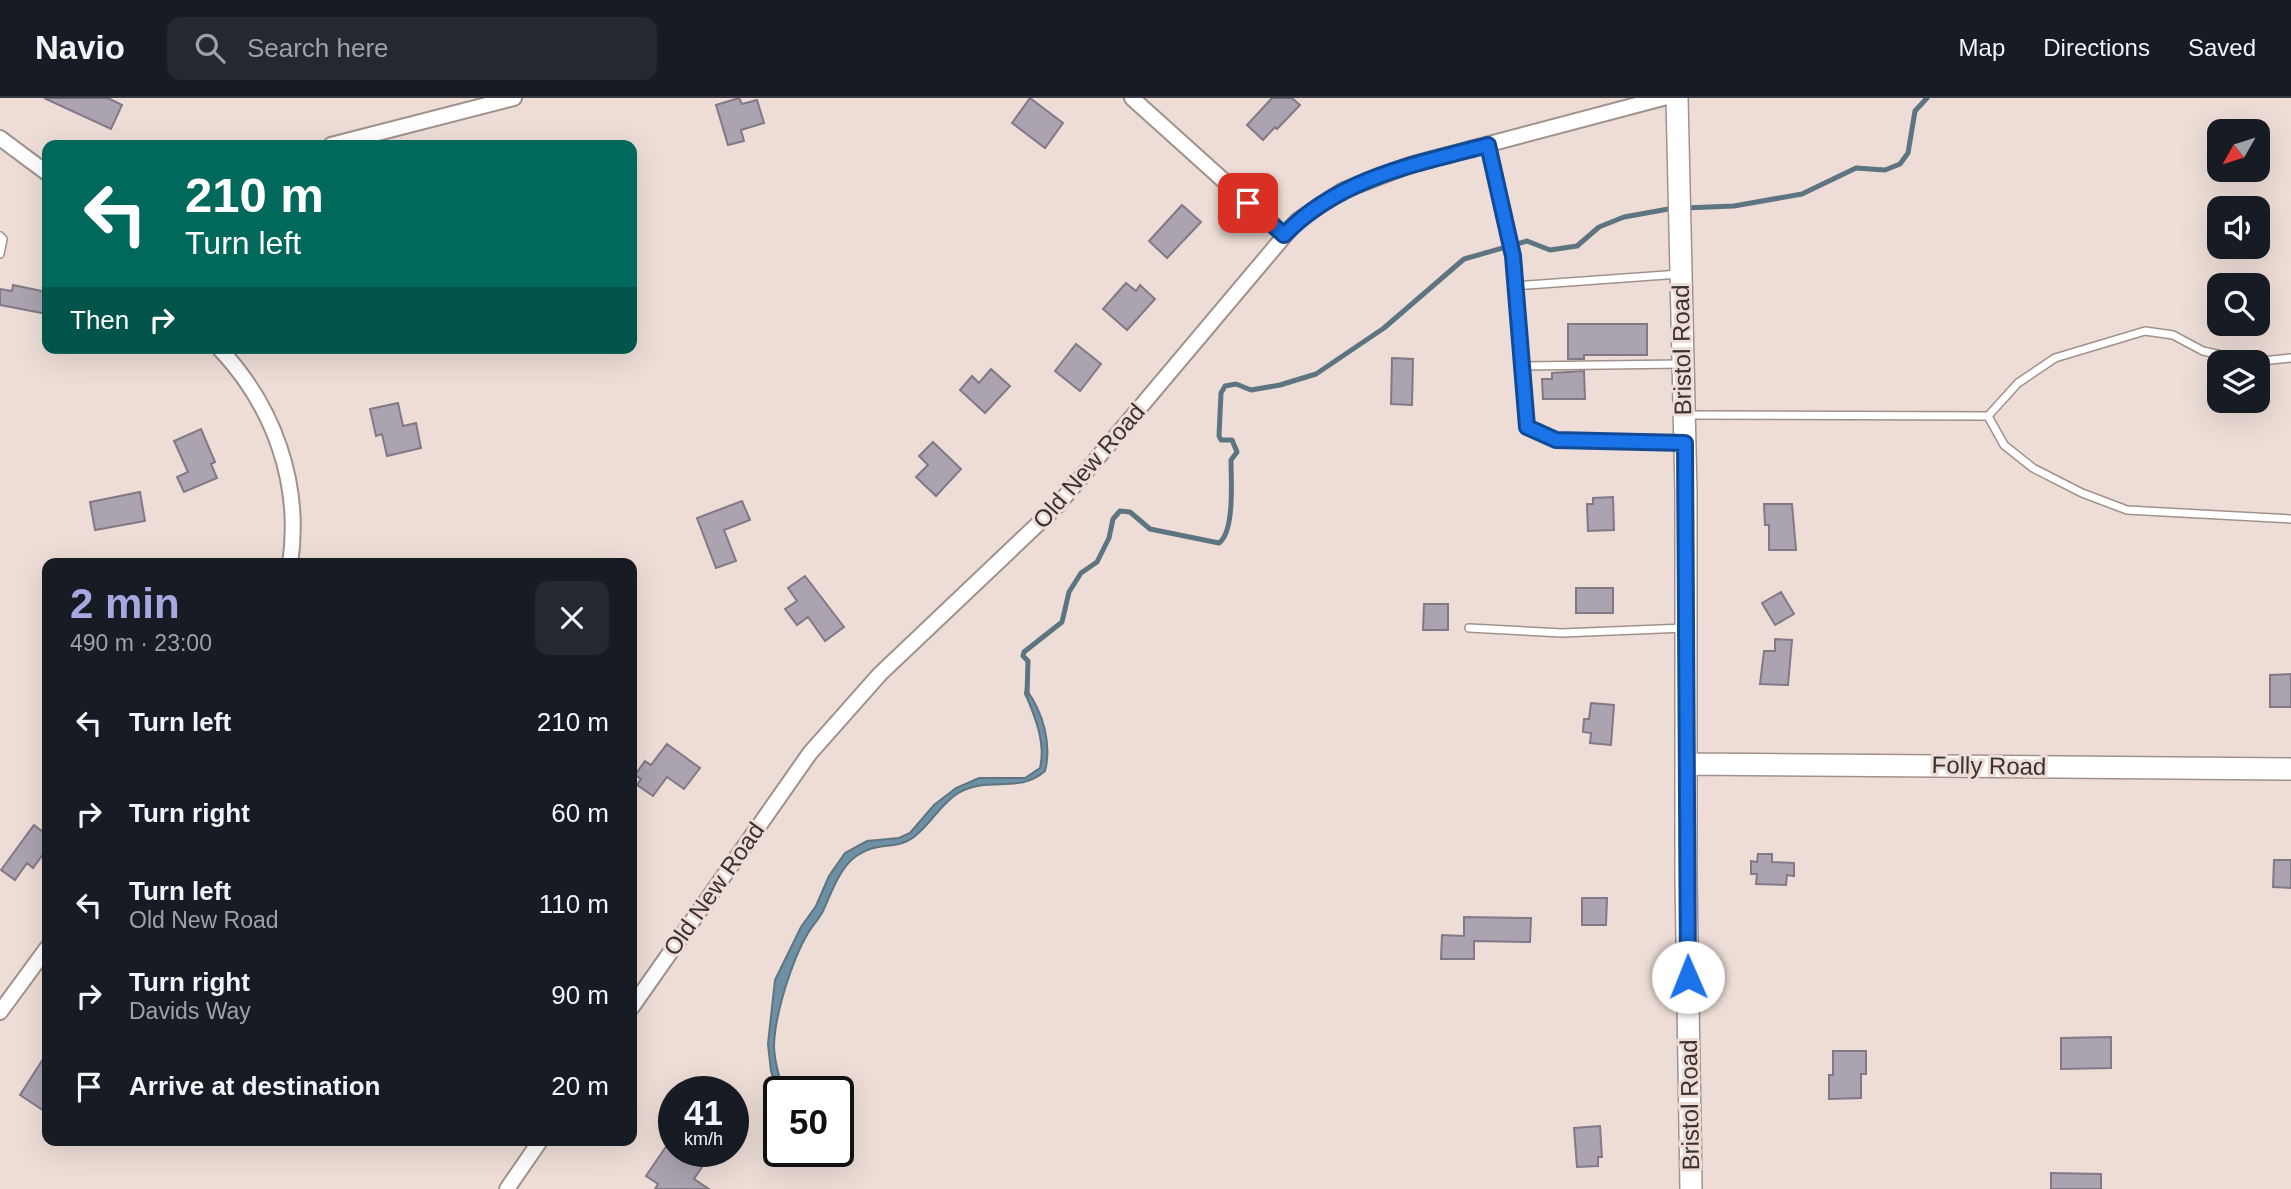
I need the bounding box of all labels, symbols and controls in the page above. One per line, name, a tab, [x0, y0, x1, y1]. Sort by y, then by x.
search box	[167, 17, 657, 80]
text: Navio	[35, 29, 125, 66]
icon: search	[191, 29, 229, 67]
text: Search here	[247, 33, 389, 63]
text: Map	[1959, 34, 2005, 61]
text: Directions	[2043, 34, 2150, 61]
text: Saved	[2188, 34, 2256, 61]
north arrow	[2207, 119, 2270, 182]
map controls	[2207, 119, 2270, 413]
icon: left	[70, 168, 161, 259]
text: 210 m	[185, 168, 324, 222]
pin	[1218, 173, 1278, 233]
icon: arrive	[1229, 184, 1267, 222]
button: sound	[2207, 196, 2270, 259]
text: Turn left	[185, 225, 301, 261]
button: search	[2207, 273, 2270, 336]
street label: Bristol Road	[1667, 284, 1696, 416]
icon: right	[143, 301, 181, 339]
text: Then	[70, 305, 129, 335]
button: layers	[2207, 350, 2270, 413]
street label: Old New Road	[1027, 398, 1150, 533]
text: 2 min	[70, 580, 180, 627]
button: close	[535, 581, 609, 655]
text: 490 m · 23:00	[70, 630, 212, 656]
icon: left	[70, 704, 108, 742]
text: Turn left	[129, 707, 231, 737]
text: 210 m	[537, 707, 609, 737]
street label: Folly Road	[1931, 751, 2047, 780]
icon: right	[70, 795, 108, 833]
text: Turn right	[129, 798, 250, 828]
text: 60 m	[551, 798, 609, 828]
street label: Old New Road	[658, 817, 769, 960]
text: Turn left	[129, 876, 231, 906]
icon: left	[70, 886, 108, 924]
text: 110 m	[539, 889, 609, 919]
text: Old New Road	[129, 907, 279, 933]
position arrow	[1651, 940, 1725, 1014]
text: Turn right	[129, 967, 250, 997]
icon: right	[70, 977, 108, 1015]
text: 90 m	[551, 980, 609, 1010]
text: Davids Way	[129, 998, 251, 1024]
street label: Bristol Road	[1675, 1039, 1704, 1171]
icon: arrive	[70, 1068, 108, 1106]
text: Arrive at destination	[129, 1071, 380, 1101]
text: 20 m	[551, 1071, 609, 1101]
speed limit sign: 50	[763, 1076, 854, 1167]
text: 41	[684, 1093, 723, 1132]
text: km/h	[684, 1129, 723, 1149]

